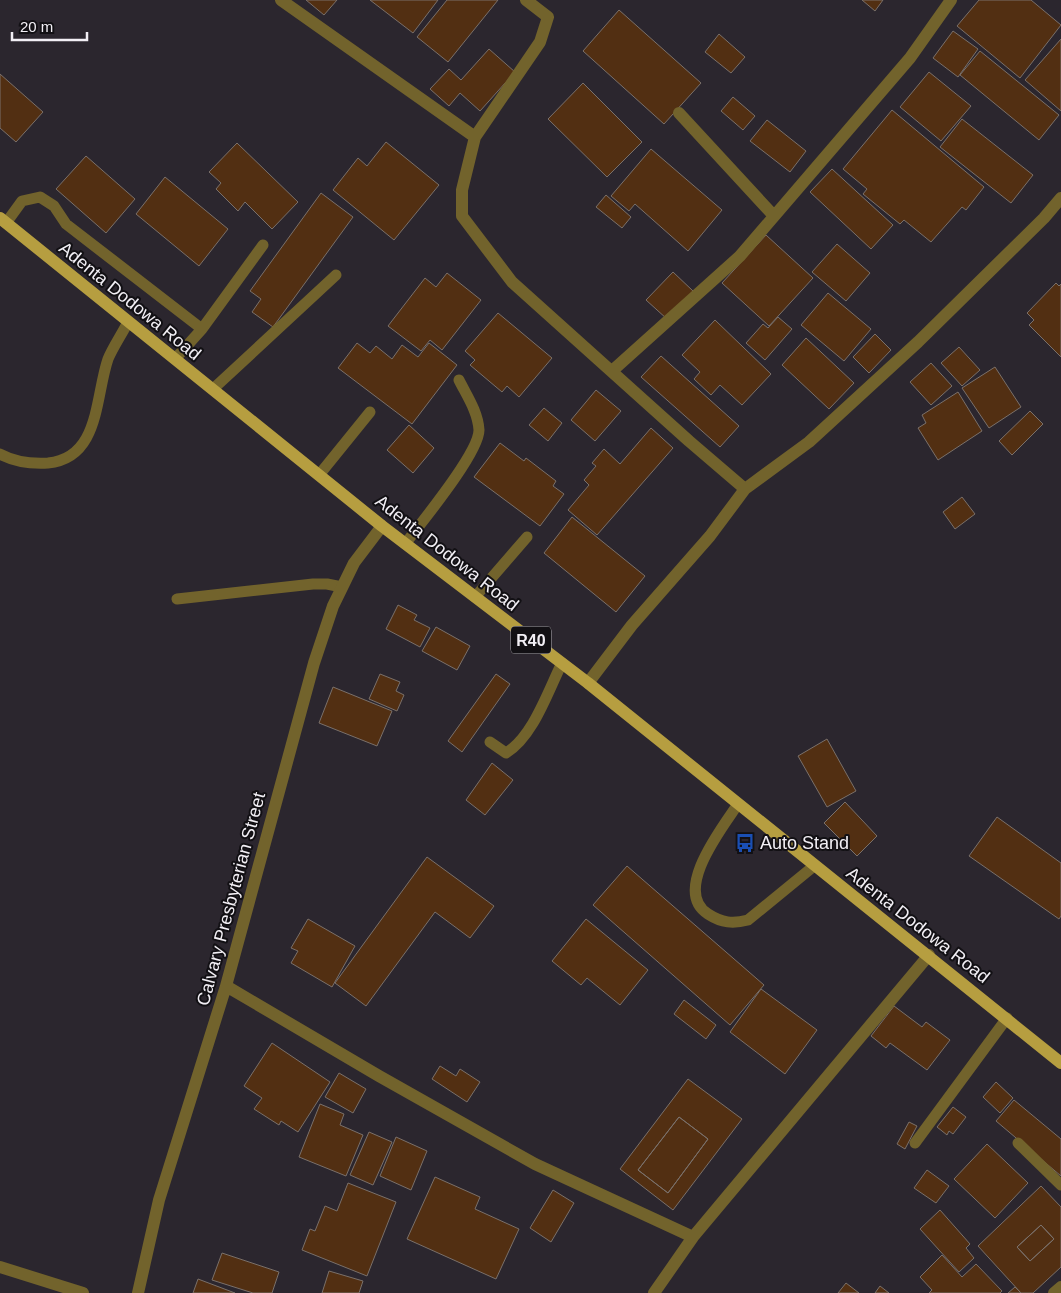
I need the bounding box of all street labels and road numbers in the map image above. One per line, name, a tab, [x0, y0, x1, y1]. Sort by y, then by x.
street label: Adenta Dodowa Road	[55, 238, 205, 364]
street label: Adenta Dodowa Road	[371, 491, 523, 615]
road number: R40	[511, 626, 551, 654]
street label: Calvary Presbyterian Street	[193, 790, 269, 1008]
street label: Adenta Dodowa Road	[842, 863, 994, 987]

